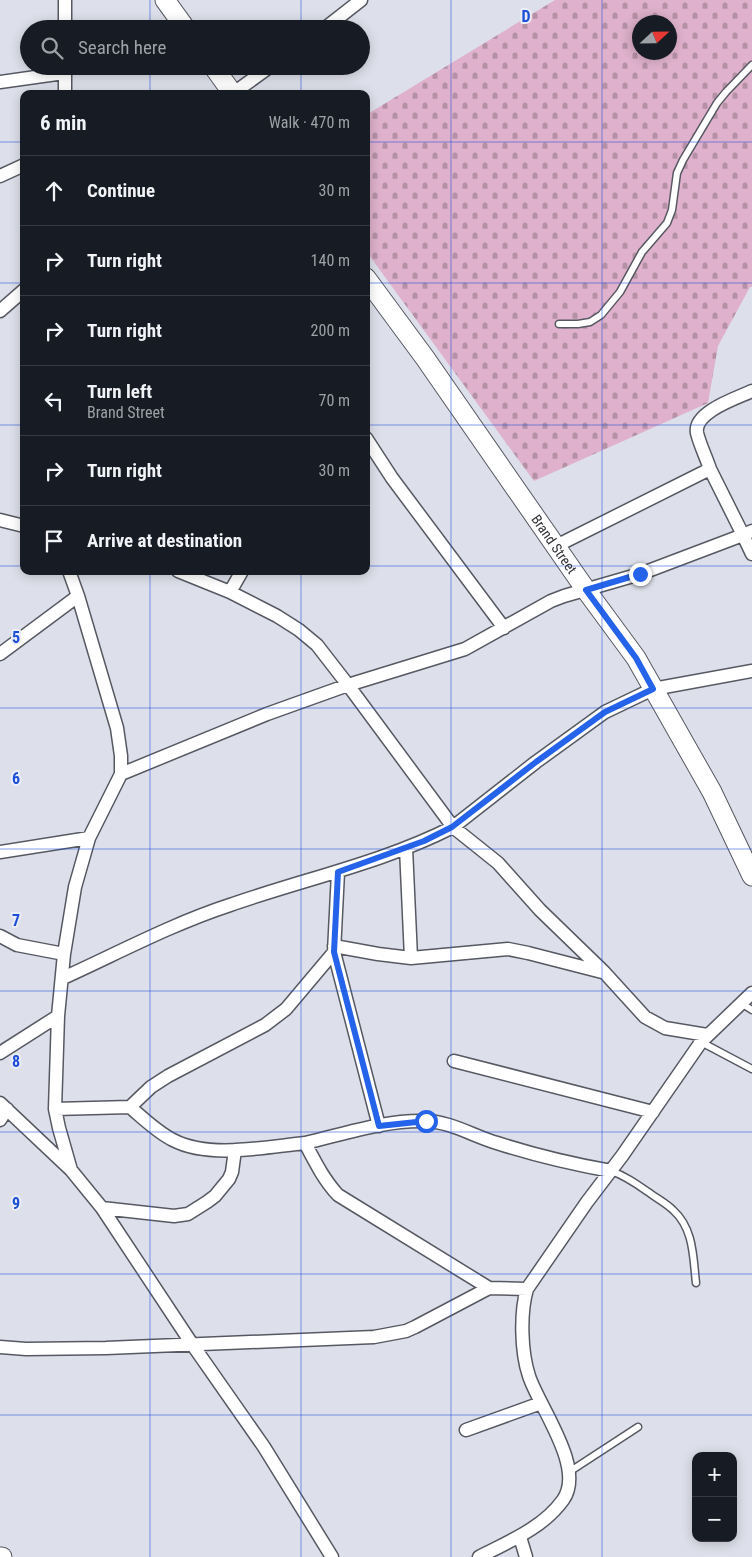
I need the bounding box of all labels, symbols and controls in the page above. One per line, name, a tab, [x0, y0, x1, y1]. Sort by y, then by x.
text: D	[521, 7, 531, 26]
north arrow	[632, 15, 677, 60]
search box	[20, 20, 370, 75]
icon: search	[38, 34, 66, 62]
text: Search here	[78, 36, 166, 59]
text: 6 min	[40, 111, 87, 135]
text: Walk · 470 m	[269, 113, 350, 132]
icon: ahead	[40, 177, 68, 205]
text: Continue	[87, 179, 155, 202]
text: 30 m	[318, 181, 350, 200]
icon: right	[40, 247, 68, 275]
text: Turn right	[87, 249, 162, 272]
text: 140 m	[311, 251, 350, 270]
icon: right	[40, 317, 68, 345]
text: Turn right	[87, 319, 162, 342]
text: 200 m	[311, 321, 350, 340]
text: Turn left	[87, 380, 152, 403]
icon: left	[40, 387, 68, 415]
text: 70 m	[318, 391, 350, 410]
text: Brand Street	[87, 403, 165, 422]
icon: right	[40, 457, 68, 485]
text: Turn right	[87, 459, 162, 482]
text: 30 m	[318, 461, 350, 480]
street label: Brand Street	[528, 512, 580, 577]
icon: arrive	[40, 527, 68, 555]
text: Arrive at destination	[87, 529, 242, 552]
route end	[629, 563, 652, 586]
text: 5	[12, 628, 20, 647]
text: 6	[12, 769, 20, 788]
text: 7	[12, 911, 20, 930]
text: 8	[12, 1052, 20, 1071]
route start	[415, 1110, 438, 1133]
text: 9	[12, 1194, 20, 1213]
map controls	[692, 1452, 737, 1542]
button: +	[692, 1452, 737, 1497]
button: −	[692, 1497, 737, 1542]

